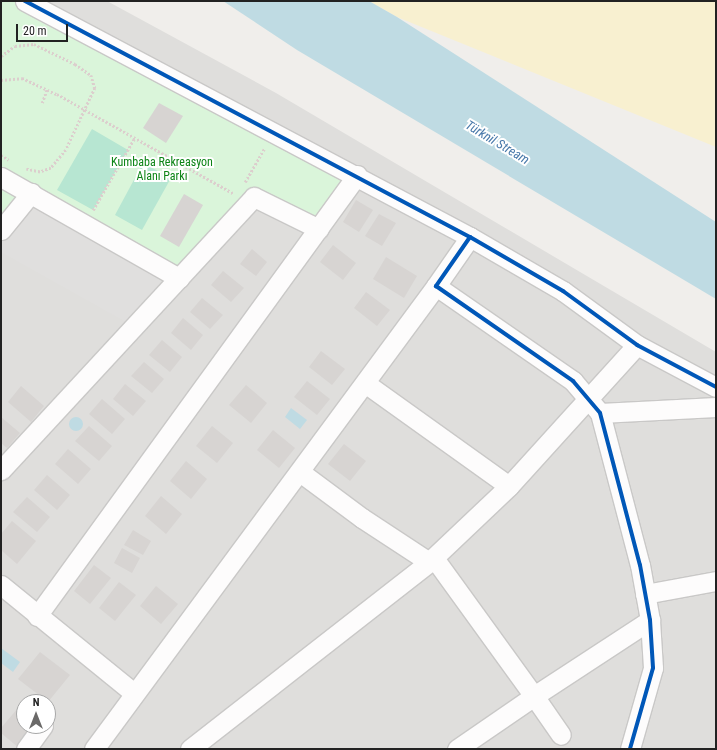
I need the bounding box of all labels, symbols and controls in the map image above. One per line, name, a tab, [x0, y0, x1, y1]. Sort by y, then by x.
scale bar	[18, 16, 70, 42]
text: 20 m	[23, 24, 47, 38]
water label: Türknil Stream	[462, 118, 532, 168]
park label: Kumbaba Rekreasyon Alanı Parkı	[111, 156, 213, 184]
north arrow	[16, 694, 56, 734]
text: N	[33, 696, 39, 709]

